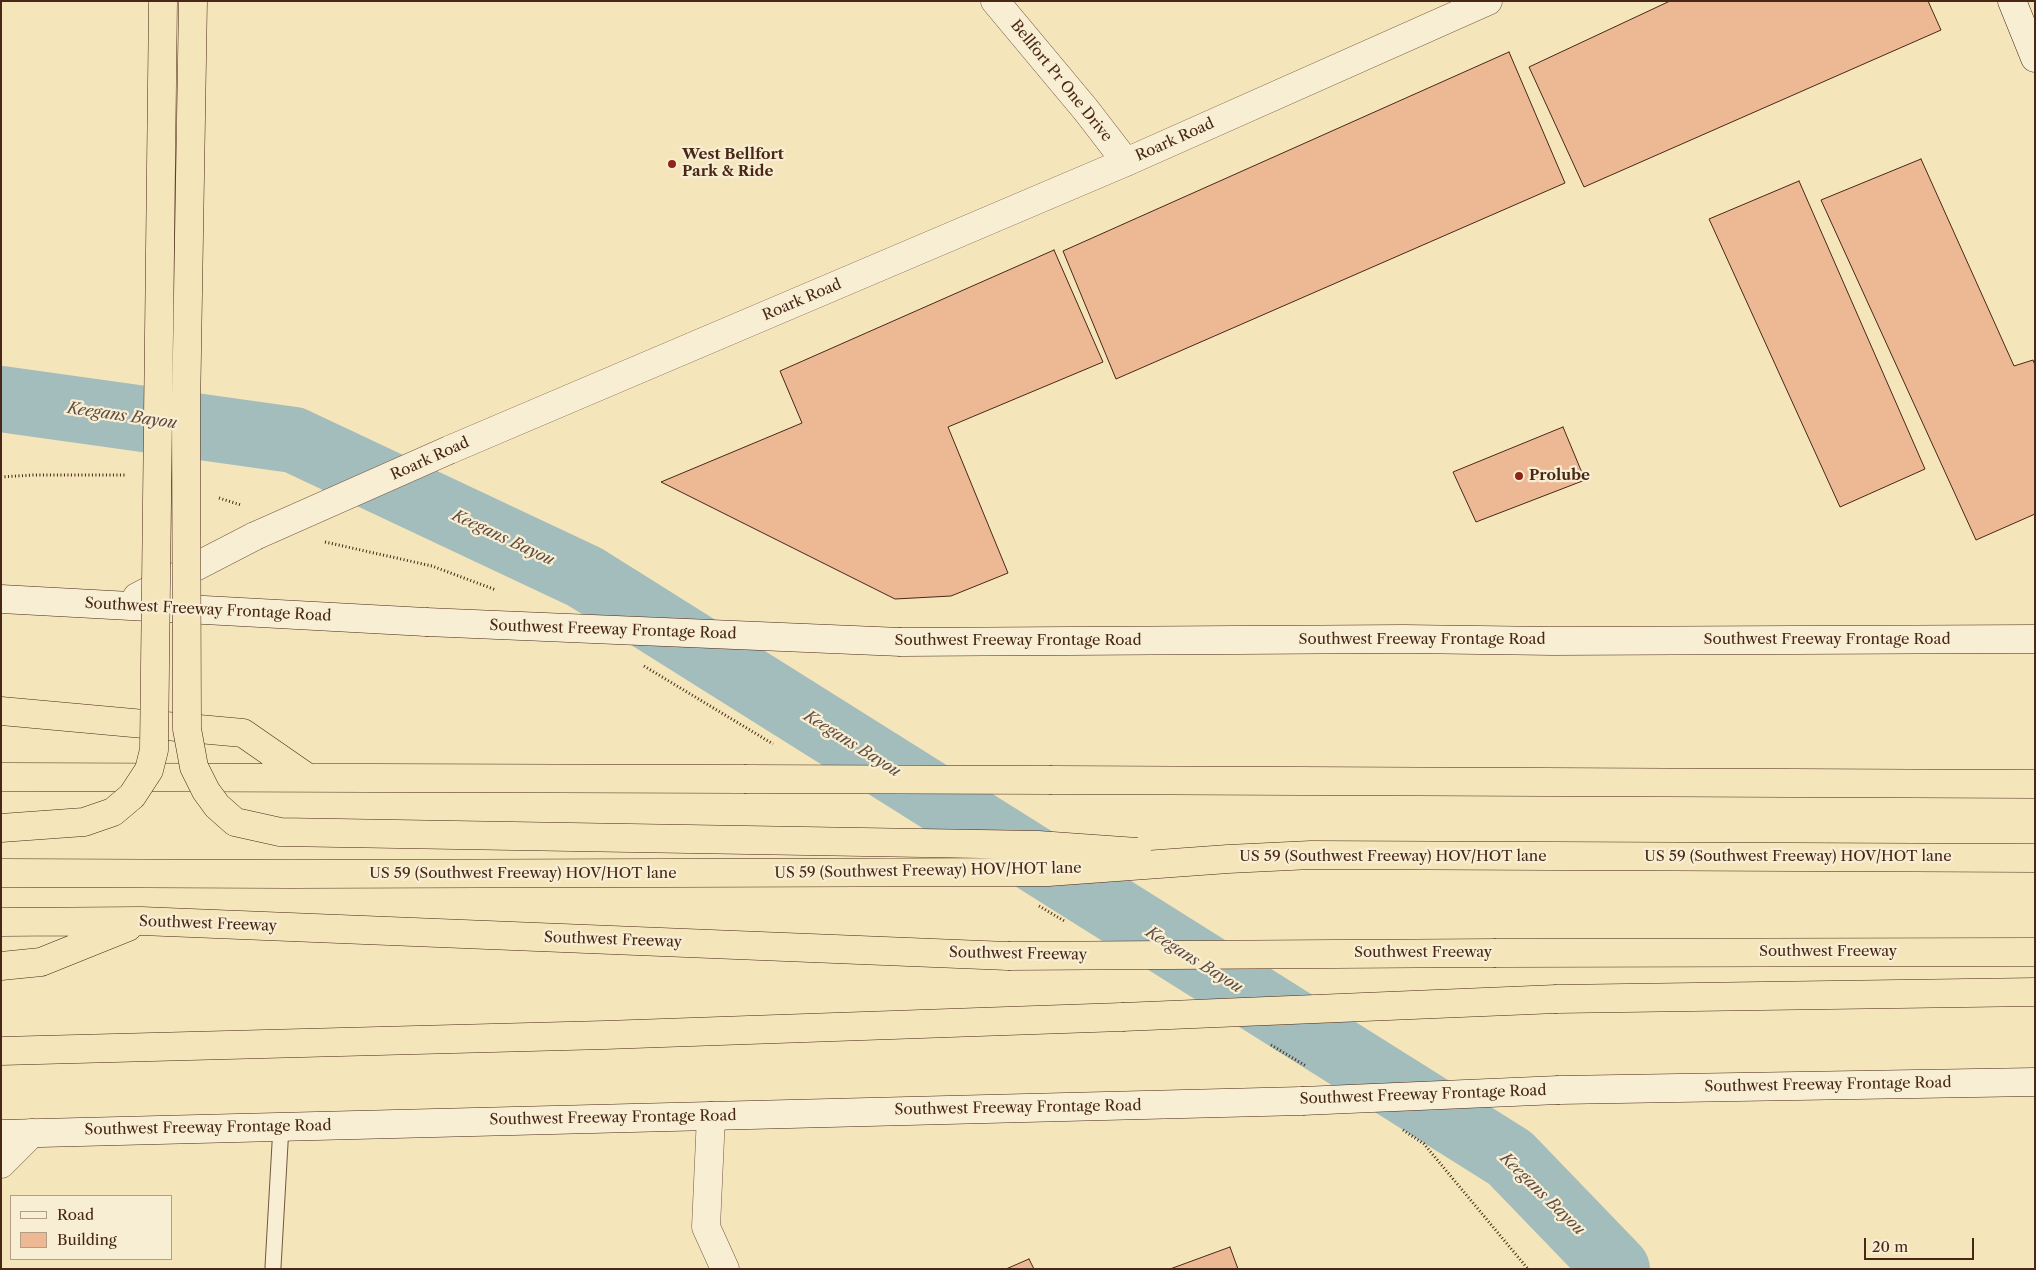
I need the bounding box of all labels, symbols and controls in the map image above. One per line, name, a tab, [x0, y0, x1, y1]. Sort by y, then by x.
street label: Bellfort Pr One Drive	[1006, 17, 1116, 145]
street label: Roark Road	[1133, 115, 1217, 165]
place label: West Bellfort Park & Ride	[682, 146, 784, 181]
marker: West Bellfort Park & Ride	[666, 158, 678, 170]
street label: Roark Road	[760, 275, 844, 325]
water label: Keegans Bayou	[66, 399, 178, 433]
street label: Roark Road	[388, 434, 472, 484]
place label: Prolube	[1529, 467, 1590, 485]
marker: Prolube	[1513, 470, 1525, 482]
water label: Keegans Bayou	[449, 506, 557, 570]
street label: Southwest Freeway Frontage Road	[84, 595, 332, 625]
street label: Southwest Freeway Frontage Road	[489, 617, 737, 643]
street label: Southwest Freeway Frontage Road	[1298, 631, 1546, 649]
street label: Southwest Freeway Frontage Road	[1703, 631, 1951, 649]
street label: Southwest Freeway Frontage Road	[894, 632, 1142, 650]
water label: Keegans Bayou	[800, 707, 904, 781]
street label: US 59 (Southwest Freeway) HOV/HOT lane	[1239, 848, 1547, 866]
street label: US 59 (Southwest Freeway) HOV/HOT lane	[1644, 848, 1952, 866]
street label: US 59 (Southwest Freeway) HOV/HOT lane	[774, 859, 1082, 883]
street label: US 59 (Southwest Freeway) HOV/HOT lane	[369, 865, 677, 883]
street label: Southwest Freeway	[139, 913, 277, 935]
water label: Keegans Bayou	[1142, 923, 1246, 997]
street label: Southwest Freeway	[544, 929, 682, 951]
street label: Southwest Freeway	[1759, 943, 1897, 961]
street label: Southwest Freeway	[949, 944, 1087, 964]
street label: Southwest Freeway	[1354, 944, 1492, 962]
street label: Southwest Freeway Frontage Road	[1704, 1074, 1952, 1096]
street label: Southwest Freeway Frontage Road	[1299, 1082, 1547, 1108]
street label: Southwest Freeway Frontage Road	[894, 1097, 1142, 1119]
street label: Southwest Freeway Frontage Road	[489, 1107, 737, 1129]
street label: Southwest Freeway Frontage Road	[84, 1117, 332, 1139]
water label: Keegans Bayou	[1496, 1149, 1588, 1239]
legend	[10, 1195, 172, 1260]
text: Road	[57, 1205, 94, 1224]
scale bar	[1866, 1228, 1976, 1260]
text: Building	[57, 1230, 117, 1249]
text: 20 m	[1872, 1237, 1908, 1256]

